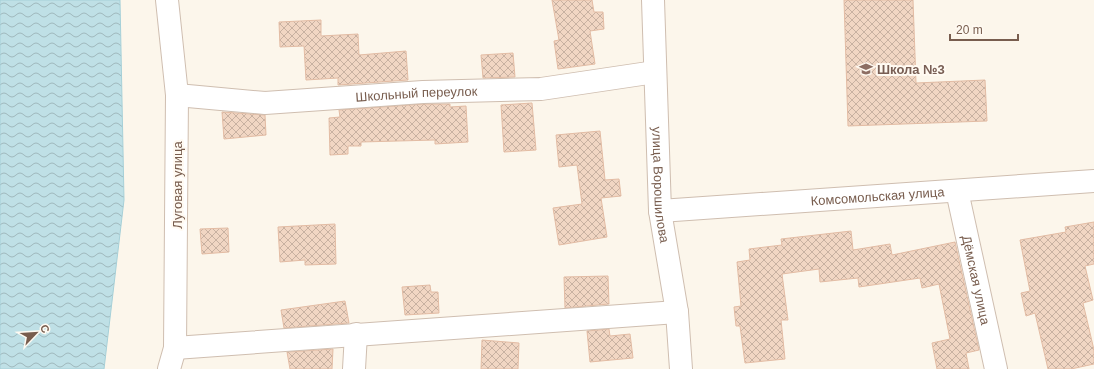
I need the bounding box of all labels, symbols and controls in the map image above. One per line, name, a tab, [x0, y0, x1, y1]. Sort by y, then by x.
scale bar	[950, 16, 1018, 42]
text: 20 m	[956, 23, 983, 37]
school or university icon: Школа №3	[858, 61, 874, 77]
place label: Школа №3	[877, 62, 945, 77]
street label: Школьный переулок	[355, 83, 478, 104]
street label: улица Ворошилова	[650, 126, 673, 245]
street label: Луговая улица	[170, 141, 185, 229]
street label: Комсомольская улица	[810, 184, 946, 208]
street label: Дёмская улица	[959, 234, 994, 327]
north arrow	[16, 313, 56, 353]
text: С	[38, 323, 52, 335]

